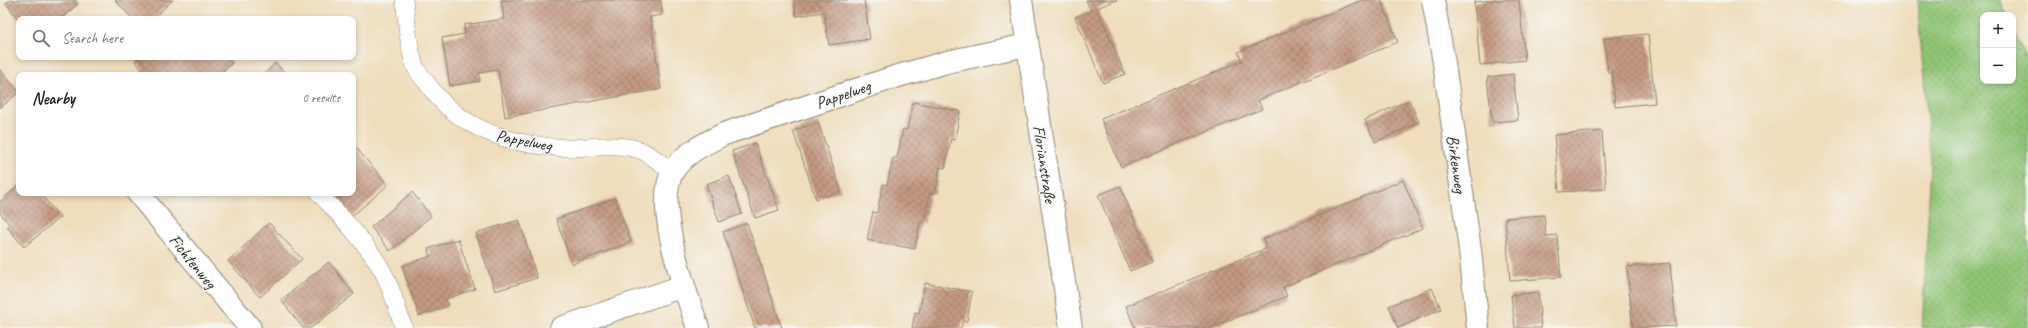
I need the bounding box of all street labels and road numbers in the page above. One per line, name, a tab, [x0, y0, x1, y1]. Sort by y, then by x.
street label: Pappelweg	[813, 75, 875, 114]
street label: Florianstraße	[1028, 124, 1061, 206]
street label: Pappelweg	[494, 125, 555, 157]
street label: Birkenweg	[1442, 134, 1471, 196]
street label: Fichtenweg	[164, 230, 222, 294]

